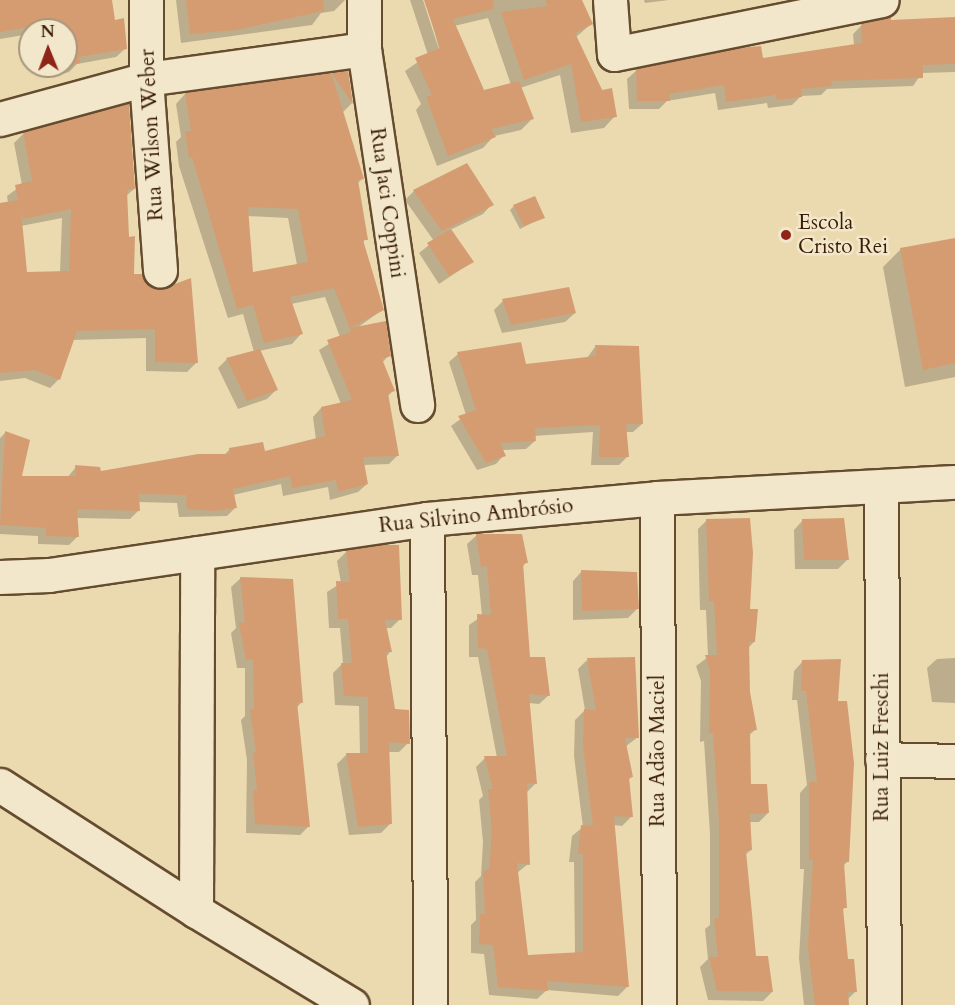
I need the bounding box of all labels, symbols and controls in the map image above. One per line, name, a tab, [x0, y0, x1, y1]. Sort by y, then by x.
north arrow	[18, 18, 78, 78]
text: N	[41, 21, 55, 43]
street label: Rua Wilson Weber	[135, 48, 169, 222]
street label: Rua Jaci Coppini	[364, 126, 410, 280]
place label: Escola Cristo Rei	[798, 210, 888, 260]
marker: Escola Cristo Rei	[779, 228, 793, 242]
street label: Rua Silvino Ambrósio	[378, 493, 574, 539]
street label: Rua Luiz Freschi	[869, 672, 895, 822]
street label: Rua Adão Maciel	[645, 675, 671, 827]

